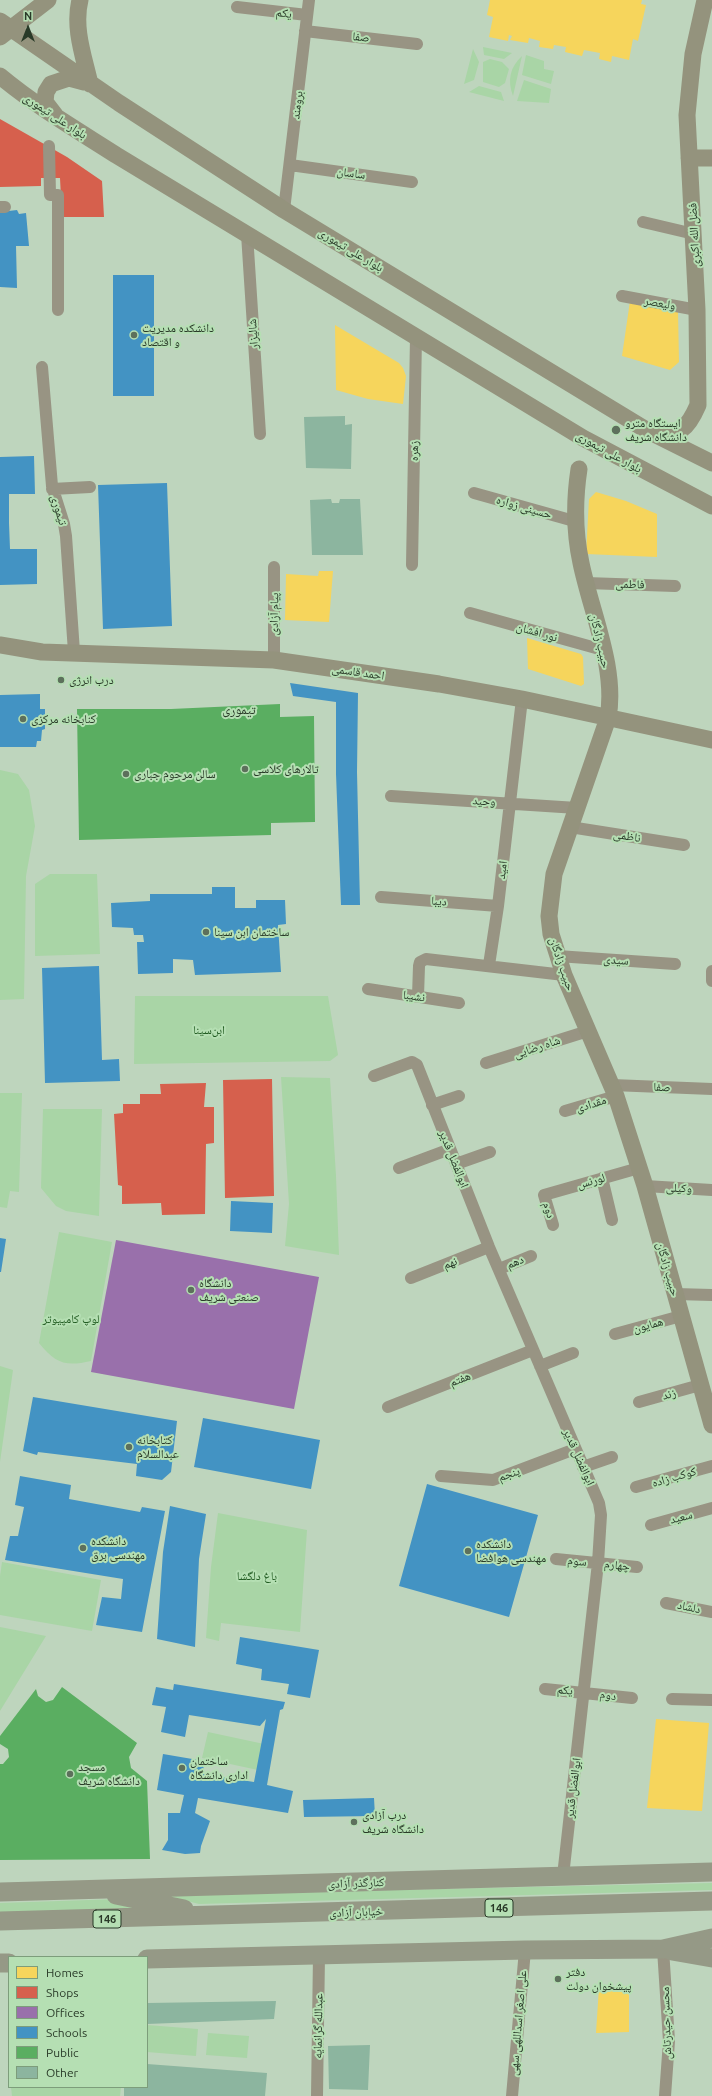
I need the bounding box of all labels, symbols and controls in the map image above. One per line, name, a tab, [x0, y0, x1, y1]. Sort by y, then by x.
street label: یکم	[275, 5, 293, 21]
north arrow	[8, 8, 48, 48]
text: N	[24, 10, 32, 22]
street label: صفا	[352, 29, 370, 45]
street label: بلوار علی تیموری	[20, 90, 90, 142]
street label: برومند	[288, 90, 306, 120]
street label: ساسان	[336, 164, 366, 182]
street label: فضل الله اکبری	[685, 203, 703, 267]
street label: بلوار علی تیموری	[316, 225, 386, 275]
street label: ولیعصر	[643, 293, 677, 313]
street label: شالیزار	[245, 318, 261, 350]
place label: دانشکده مدیریت و اقتصاد	[142, 321, 214, 349]
marker: دانشکده مدیریت و اقتصاد	[129, 330, 139, 340]
place label: ایستگاه مترو دانشگاه شریف	[625, 416, 687, 444]
marker: ایستگاه مترو دانشگاه شریف	[610, 424, 622, 436]
street label: بلوار علی تیموری	[574, 428, 644, 476]
street label: زهره	[407, 441, 421, 461]
street label: حسینی زواره	[495, 492, 553, 522]
street label: تیموری	[48, 493, 70, 527]
street label: فاطمی	[615, 576, 645, 592]
street label: پیام آزادی	[266, 592, 282, 636]
street label: حبیب زادگان	[587, 612, 613, 670]
street label: نور افشان	[515, 619, 559, 645]
street label: احمد قاسمی	[331, 661, 385, 683]
place label: درب انرژی	[69, 673, 114, 687]
marker: درب انرژی	[56, 675, 66, 685]
district label: تیموری	[222, 702, 256, 718]
place label: کنابخانه مرکزی	[31, 712, 96, 726]
marker: کنابخانه مرکزی	[18, 714, 28, 724]
place label: تالارهای کلاسی	[253, 762, 319, 776]
marker: تالارهای کلاسی	[240, 764, 250, 774]
place label: سالن مرحوم جباری	[134, 767, 216, 781]
marker: سالن مرحوم جباری	[121, 769, 131, 779]
street label: وحید	[472, 793, 496, 809]
street label: ناظمی	[612, 827, 642, 845]
street label: امید	[494, 860, 510, 880]
street label: دیبا	[431, 893, 447, 909]
place label: ساختمان ابن سینا	[214, 925, 289, 939]
marker: ساختمان ابن سینا	[201, 927, 211, 937]
street label: حبیب زادگان	[546, 935, 578, 993]
street label: سیدی	[603, 952, 629, 968]
street label: نشیبا	[402, 987, 426, 1005]
park label: ابن‌سینا	[193, 1023, 225, 1037]
street label: شاه رضایی	[512, 1033, 562, 1061]
street label: صفا	[653, 1080, 671, 1094]
street label: مقدادی	[574, 1093, 608, 1115]
street label: ابوالفضل قدیر	[436, 1128, 472, 1190]
street label: لورنس	[575, 1170, 607, 1192]
street label: وکیلی	[666, 1180, 692, 1196]
street label: دوم	[540, 1200, 558, 1220]
street label: حبیب زادگان	[653, 1240, 683, 1298]
street label: دهم	[504, 1252, 526, 1272]
street label: نهم	[441, 1254, 459, 1272]
place label: دانشگاه صنعتی شریف	[199, 1276, 259, 1304]
marker: دانشگاه صنعتی شریف	[186, 1285, 196, 1295]
park label: لوپ کامپیوتر	[43, 1312, 99, 1326]
street label: همایون	[631, 1314, 665, 1336]
street label: هفتم	[447, 1368, 473, 1390]
street label: زند	[660, 1385, 678, 1403]
street label: ابوالفضل قدیر	[560, 1426, 598, 1488]
place label: کتابخانه عبدالسلام	[137, 1433, 179, 1461]
marker: کتابخانه عبدالسلام	[124, 1442, 134, 1452]
street label: پنجم	[496, 1463, 522, 1485]
street label: کوکب زاده	[650, 1464, 698, 1490]
street label: سعید	[668, 1507, 694, 1527]
place label: دانشکده مهندسی برق	[91, 1534, 145, 1562]
place label: دانشکده مهندسی هوافضا	[476, 1537, 546, 1565]
marker: دانشکده مهندسی برق	[78, 1543, 88, 1553]
marker: دانشکده مهندسی هوافضا	[463, 1546, 473, 1556]
street label: سوم	[567, 1553, 587, 1569]
street label: چهارم	[603, 1556, 631, 1574]
park label: باغ دلگشا	[237, 1569, 277, 1583]
street label: دلشاد	[676, 1598, 702, 1616]
street label: یکم	[556, 1682, 574, 1698]
street label: دوم	[599, 1687, 617, 1703]
place label: ساختمان اداری دانشگاه	[190, 1754, 248, 1782]
street label: ابوالفضل قدیر	[562, 1757, 584, 1819]
place label: مسجد دانشگاه شریف	[78, 1760, 140, 1788]
marker: ساختمان اداری دانشگاه	[177, 1763, 187, 1773]
marker: مسجد دانشگاه شریف	[65, 1769, 75, 1779]
place label: درب آزادی دانشگاه شریف	[362, 1808, 424, 1836]
marker: درب آزادی دانشگاه شریف	[349, 1817, 359, 1827]
street label: کنارگذر آزادی	[327, 1875, 385, 1891]
road number: 146	[485, 1899, 513, 1917]
street label: خیابان آزادی	[329, 1904, 383, 1920]
road number: 146	[93, 1910, 121, 1928]
legend	[8, 1956, 148, 2088]
place label: دفتر پیشخوان دولت	[566, 1965, 632, 1993]
text: Homes	[46, 1966, 84, 1979]
street label: علی اصغر اسداللهی سهی	[506, 1970, 530, 2076]
marker: دفتر پیشخوان دولت	[553, 1974, 563, 1984]
text: Shops	[46, 1986, 78, 1999]
street label: محسن حیدرتاش	[658, 1986, 674, 2060]
street label: عبدالله گرانمایه	[310, 1993, 326, 2059]
text: Offices	[46, 2006, 85, 2019]
text: Schools	[46, 2026, 87, 2039]
text: Public	[46, 2046, 79, 2059]
text: Other	[46, 2066, 78, 2079]

